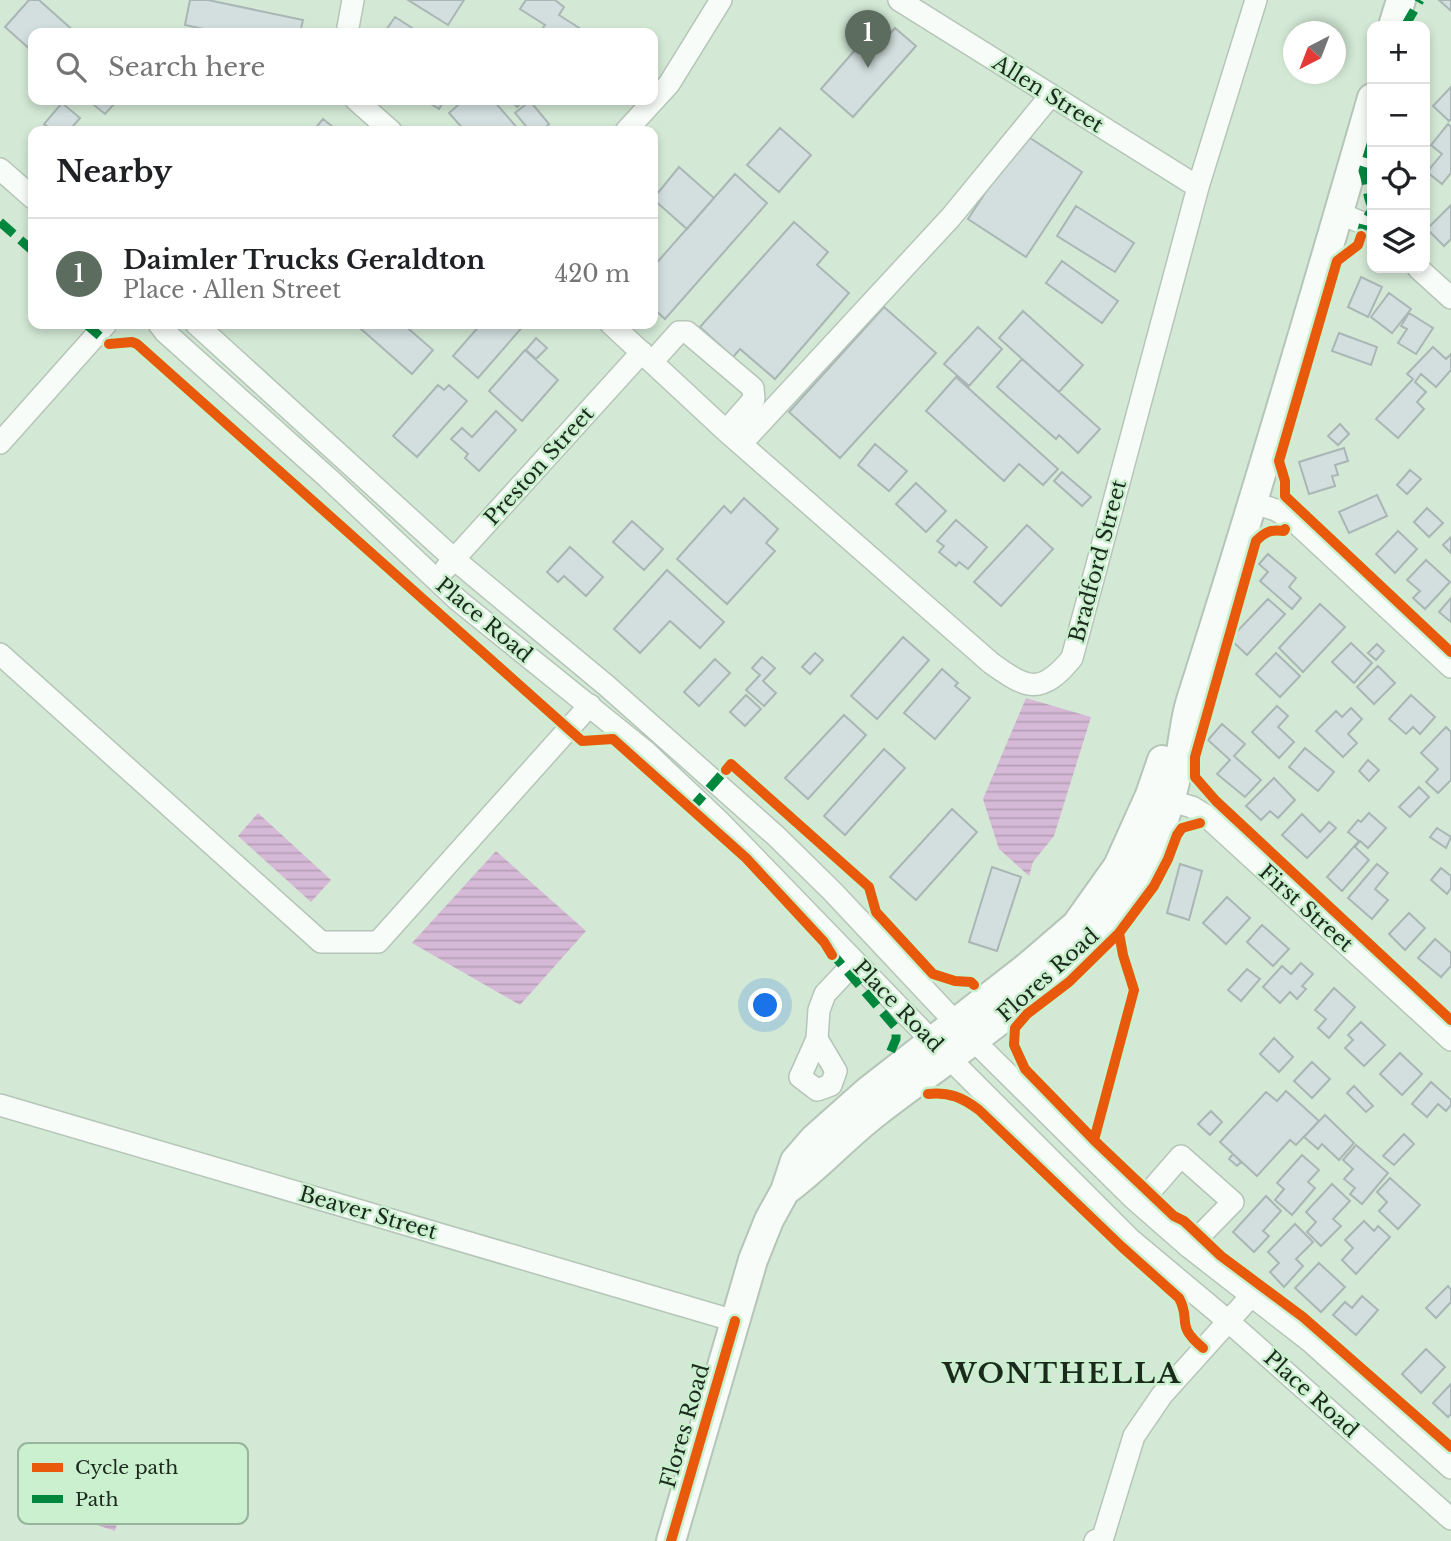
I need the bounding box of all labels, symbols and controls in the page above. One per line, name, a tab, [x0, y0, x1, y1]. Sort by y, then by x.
pin: 1	[845, 10, 891, 68]
north arrow	[1283, 21, 1346, 84]
map controls	[1367, 21, 1430, 273]
button: +	[1367, 21, 1430, 84]
search box	[28, 28, 658, 105]
icon: search	[52, 48, 90, 86]
street label: Allen Street	[987, 49, 1108, 138]
text: Search here	[108, 51, 265, 83]
button: −	[1367, 84, 1430, 147]
button: locate	[1367, 147, 1430, 210]
text: Nearby	[56, 153, 172, 190]
button: layers	[1367, 210, 1430, 273]
text: Daimler Trucks Geraldton	[123, 244, 485, 276]
text: 1	[74, 260, 84, 288]
text: 420 m	[555, 260, 630, 288]
text: Place · Allen Street	[123, 276, 341, 304]
street label: Preston Street	[479, 401, 599, 531]
street label: Bradford Street	[1064, 477, 1132, 645]
street label: Place Road	[430, 572, 538, 668]
street label: First Street	[1253, 859, 1359, 957]
street label: Flores Road	[992, 923, 1104, 1027]
street label: Place Road	[848, 954, 948, 1058]
your location	[748, 988, 782, 1022]
street label: Beaver Street	[296, 1181, 440, 1245]
street label: Place Road	[1258, 1345, 1364, 1443]
district label: WONTHELLA	[941, 1356, 1182, 1391]
street label: Flores Road	[655, 1361, 715, 1491]
legend	[18, 1443, 248, 1524]
text: Cycle path	[75, 1456, 178, 1479]
text: Path	[75, 1488, 119, 1511]

